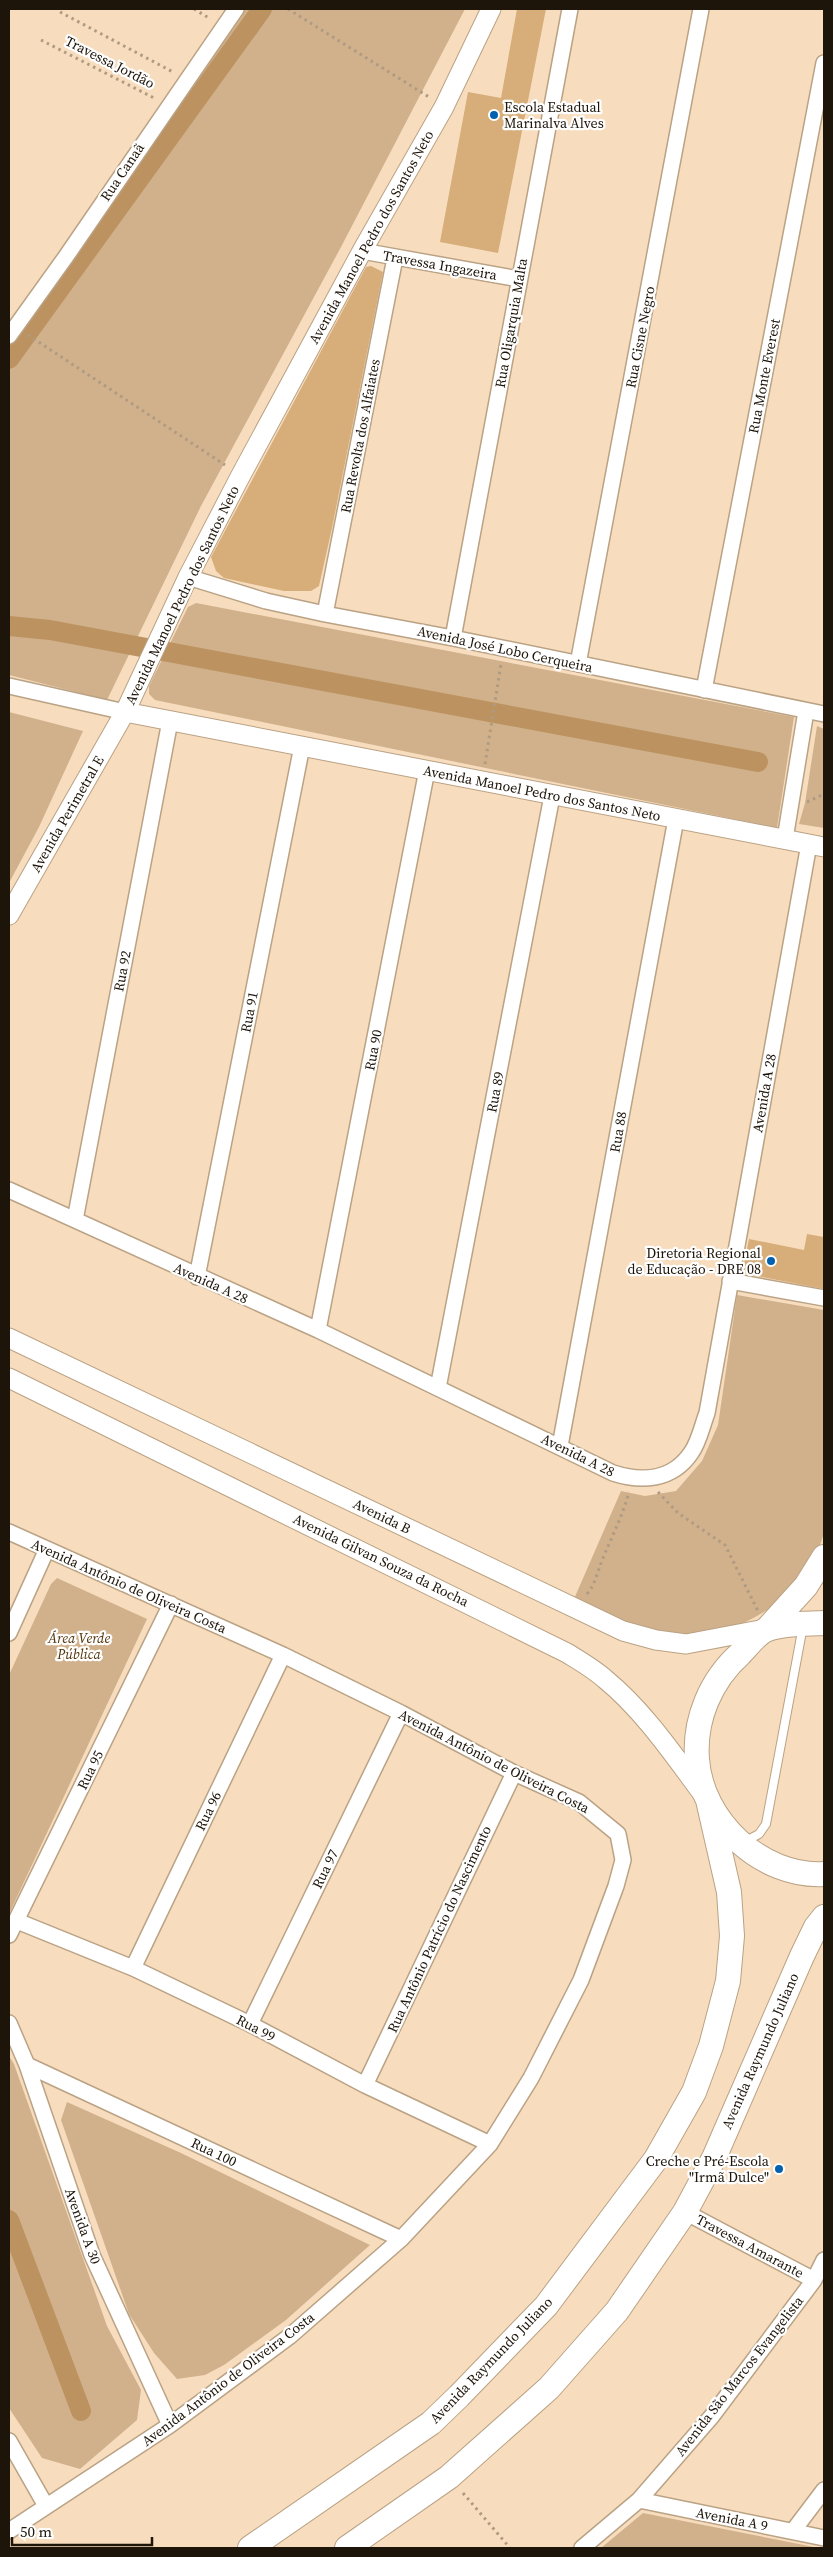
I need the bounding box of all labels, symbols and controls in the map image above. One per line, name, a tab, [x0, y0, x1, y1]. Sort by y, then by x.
street label: Travessa Jordão	[62, 31, 159, 93]
place label: Escola Estadual Marinalva Alves	[504, 97, 604, 133]
marker: Escola Estadual Marinalva Alves	[488, 109, 500, 121]
street label: Avenida Manoel Pedro dos Santos Neto	[304, 126, 438, 348]
street label: Rua Canaã	[95, 138, 149, 205]
street label: Travessa Ingazeira	[381, 245, 499, 285]
street label: Rua Oligarquia Malta	[490, 256, 532, 389]
street label: Rua Cisne Negro	[620, 284, 660, 390]
street label: Rua Monte Everest	[743, 316, 785, 435]
street label: Rua Revolta dos Alfaiates	[335, 357, 385, 515]
street label: Avenida Manoel Pedro dos Santos Neto	[120, 482, 244, 708]
street label: Avenida José Lobo Cerqueira	[415, 621, 595, 678]
street label: Avenida Perimetral E	[25, 752, 109, 876]
street label: Avenida Manoel Pedro dos Santos Neto	[421, 760, 663, 826]
street label: Rua 92	[108, 949, 136, 993]
street label: Rua 91	[235, 990, 263, 1034]
street label: Rua 90	[359, 1028, 387, 1072]
street label: Avenida A 28	[747, 1052, 781, 1134]
street label: Rua 89	[481, 1070, 509, 1114]
street label: Rua 88	[605, 1110, 631, 1154]
place label: Diretoria Regional de Educação - DRE 08	[628, 1243, 761, 1279]
marker: Diretoria Regional de Educação - DRE 08	[765, 1255, 777, 1267]
street label: Avenida A 28	[170, 1258, 252, 1308]
street label: Avenida A 28	[538, 1429, 618, 1481]
street label: Avenida B	[350, 1493, 414, 1539]
street label: Avenida Gilvan Souza da Rocha	[290, 1509, 473, 1612]
street label: Avenida Antônio de Oliveira Costa	[28, 1534, 231, 1639]
park label: Área Verde Pública	[47, 1628, 110, 1664]
street label: Avenida Antônio de Oliveira Costa	[395, 1704, 594, 1818]
street label: Rua 95	[72, 1747, 108, 1793]
street label: Rua 96	[190, 1788, 226, 1834]
street label: Rua Antônio Patrício do Nascimento	[382, 1822, 496, 2036]
street label: Rua 97	[307, 1846, 343, 1892]
street label: Avenida Raymundo Juliano	[716, 1969, 804, 2132]
street label: Rua 99	[233, 2010, 279, 2046]
street label: Rua 100	[188, 2133, 240, 2171]
place label: Creche e Pré-Escola "Irmã Dulce"	[646, 2151, 770, 2187]
marker: Creche e Pré-Escola "Irmã Dulce"	[773, 2163, 785, 2175]
street label: Avenida A 30	[60, 2185, 106, 2267]
street label: Travessa Amarante	[693, 2209, 807, 2283]
street label: Avenida São Marcos Evangelista	[670, 2291, 808, 2460]
street label: Avenida Raymundo Juliano	[425, 2292, 557, 2428]
street label: Avenida Antônio de Oliveira Costa	[137, 2307, 319, 2451]
street label: Avenida A 9	[694, 2502, 770, 2536]
scale bar	[12, 2514, 152, 2546]
text: 50 m	[20, 2521, 52, 2542]

